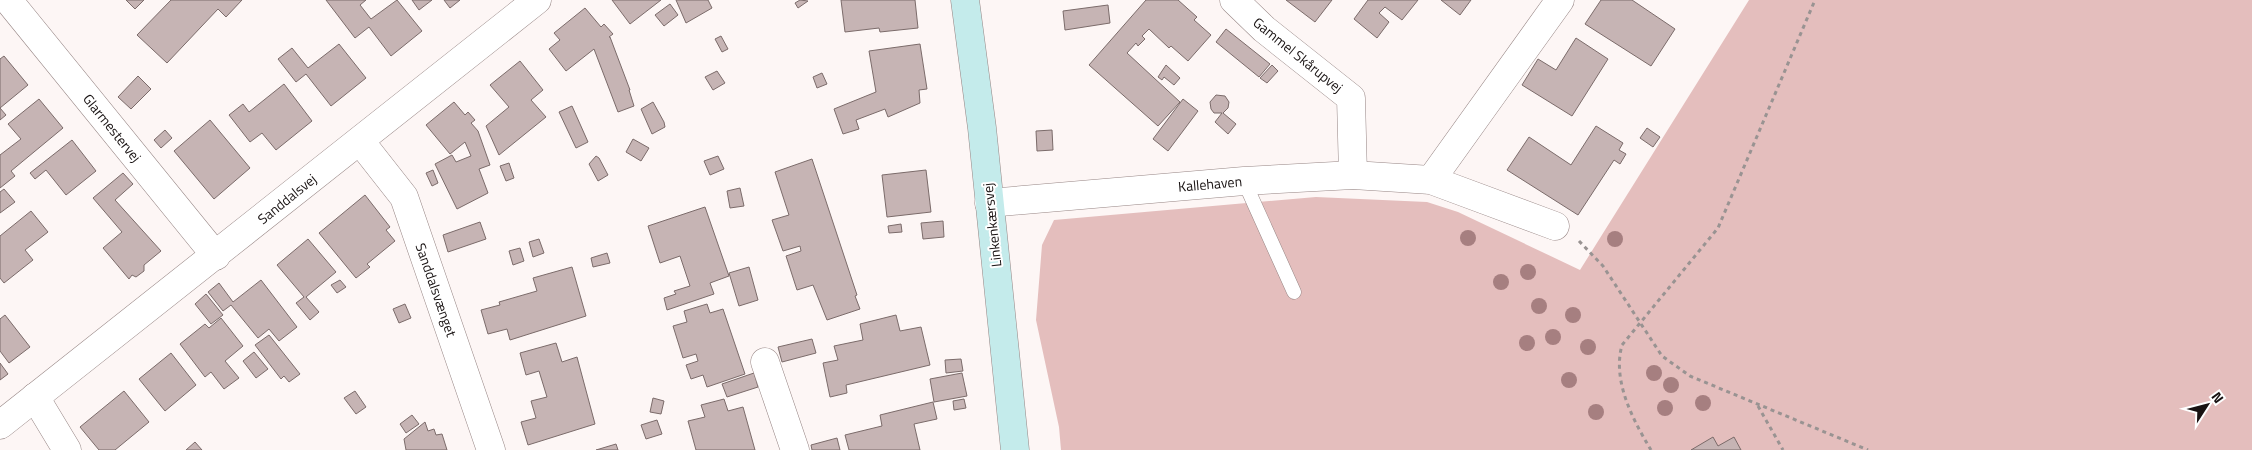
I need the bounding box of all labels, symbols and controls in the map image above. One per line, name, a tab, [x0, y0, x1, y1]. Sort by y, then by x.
street label: Gammel Skårupvej	[1249, 12, 1348, 97]
street label: Glarmestervej	[78, 89, 147, 166]
street label: Sanddalsvej	[253, 168, 321, 229]
street label: Kallehaven	[1177, 170, 1243, 197]
street label: Linkenkærsvej	[977, 182, 1006, 268]
street label: Sanddalsvænget	[411, 240, 462, 340]
north arrow	[2182, 380, 2232, 430]
text: N	[2207, 387, 2229, 407]

